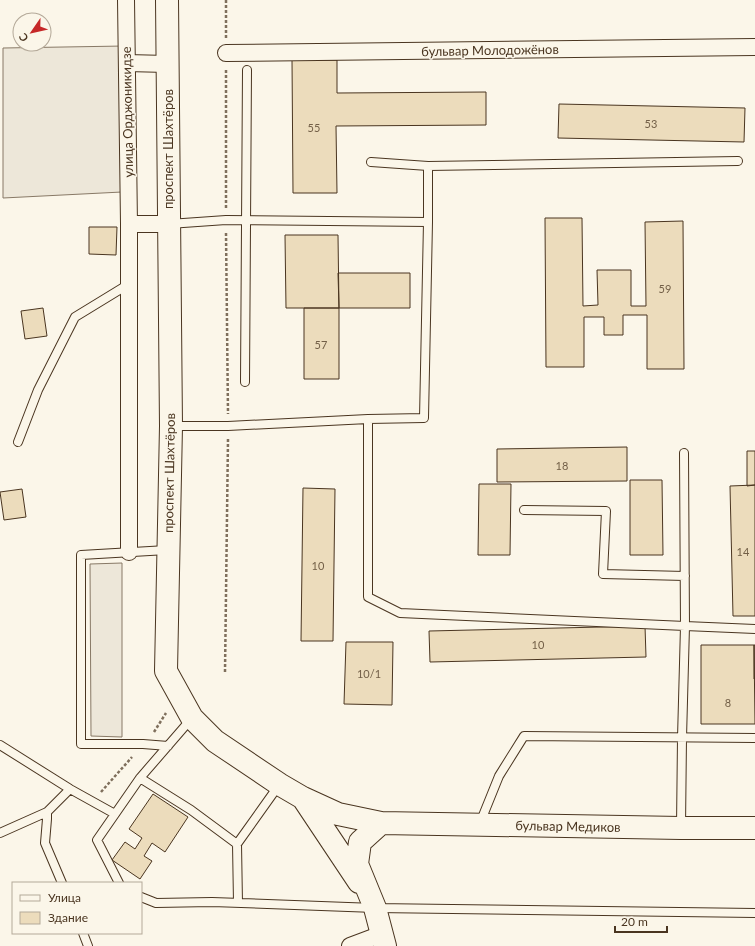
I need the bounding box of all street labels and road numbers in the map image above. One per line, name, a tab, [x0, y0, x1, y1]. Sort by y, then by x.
street label: бульвар Молодожёнов	[421, 41, 559, 59]
street label: улица Орджоникидзе	[118, 46, 136, 178]
street label: проспект Шахтёров	[160, 89, 176, 209]
street label: проспект Шахтёров	[160, 413, 178, 533]
street label: бульвар Медиков	[515, 817, 621, 835]

